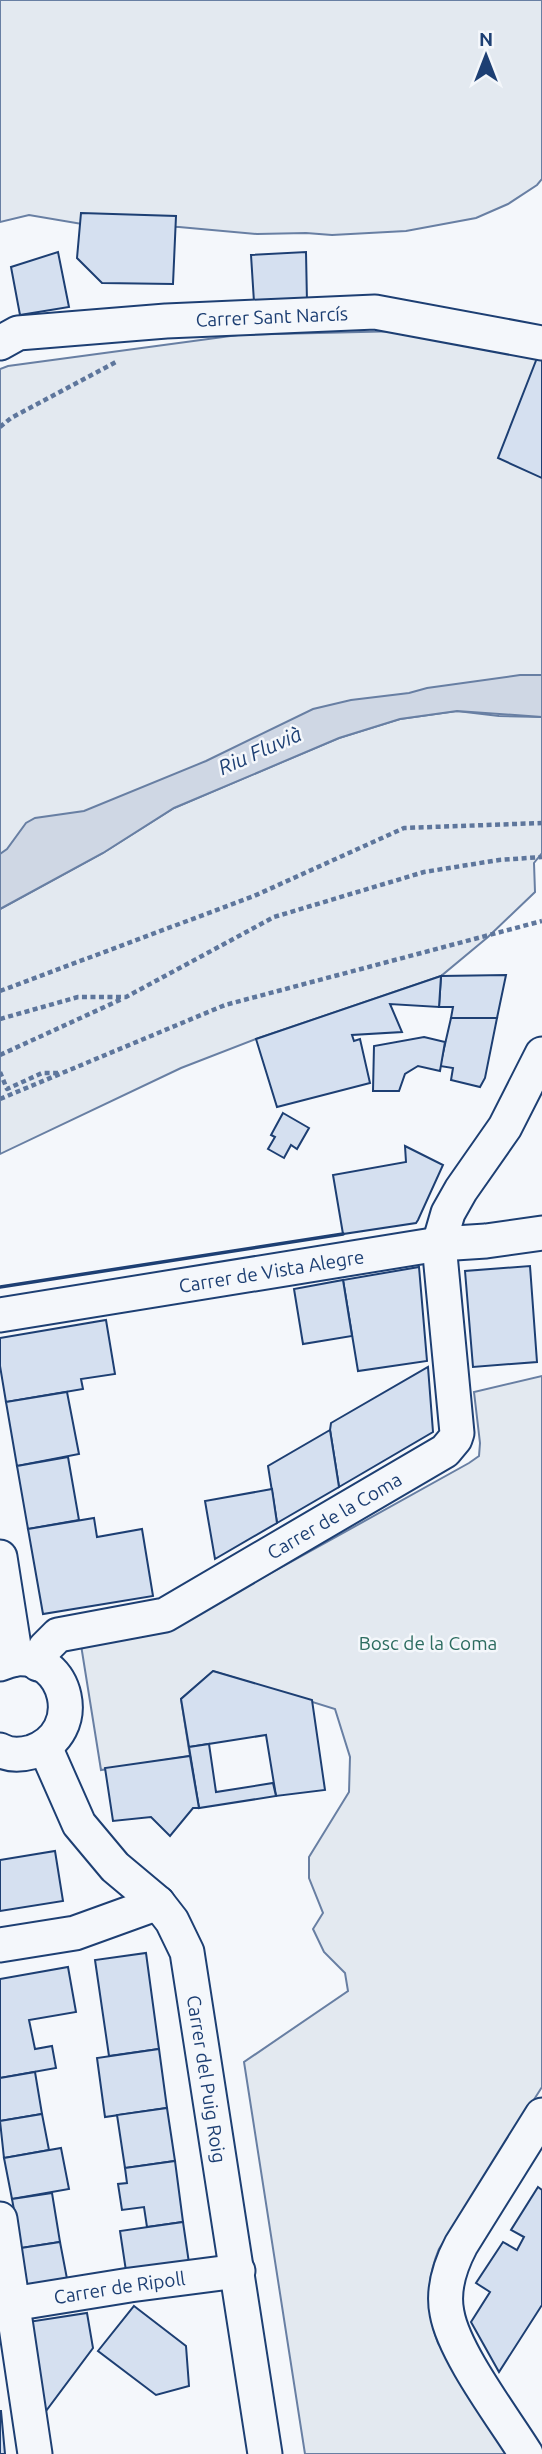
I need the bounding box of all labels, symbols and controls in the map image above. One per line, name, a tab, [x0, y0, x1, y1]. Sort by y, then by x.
north arrow	[451, 21, 521, 91]
text: N	[479, 28, 493, 50]
street label: Carrer Sant Narcís	[195, 302, 349, 331]
water label: Riu Fluvià	[214, 721, 305, 779]
street label: Carrer de Vista Alegre	[177, 1245, 366, 1297]
street label: Carrer de la Coma	[263, 1468, 406, 1564]
park label: Bosc de la Coma	[359, 1632, 497, 1654]
street label: Carrer del Puig Roig	[183, 1993, 231, 2164]
street label: Carrer de Ripoll	[52, 2267, 187, 2308]

